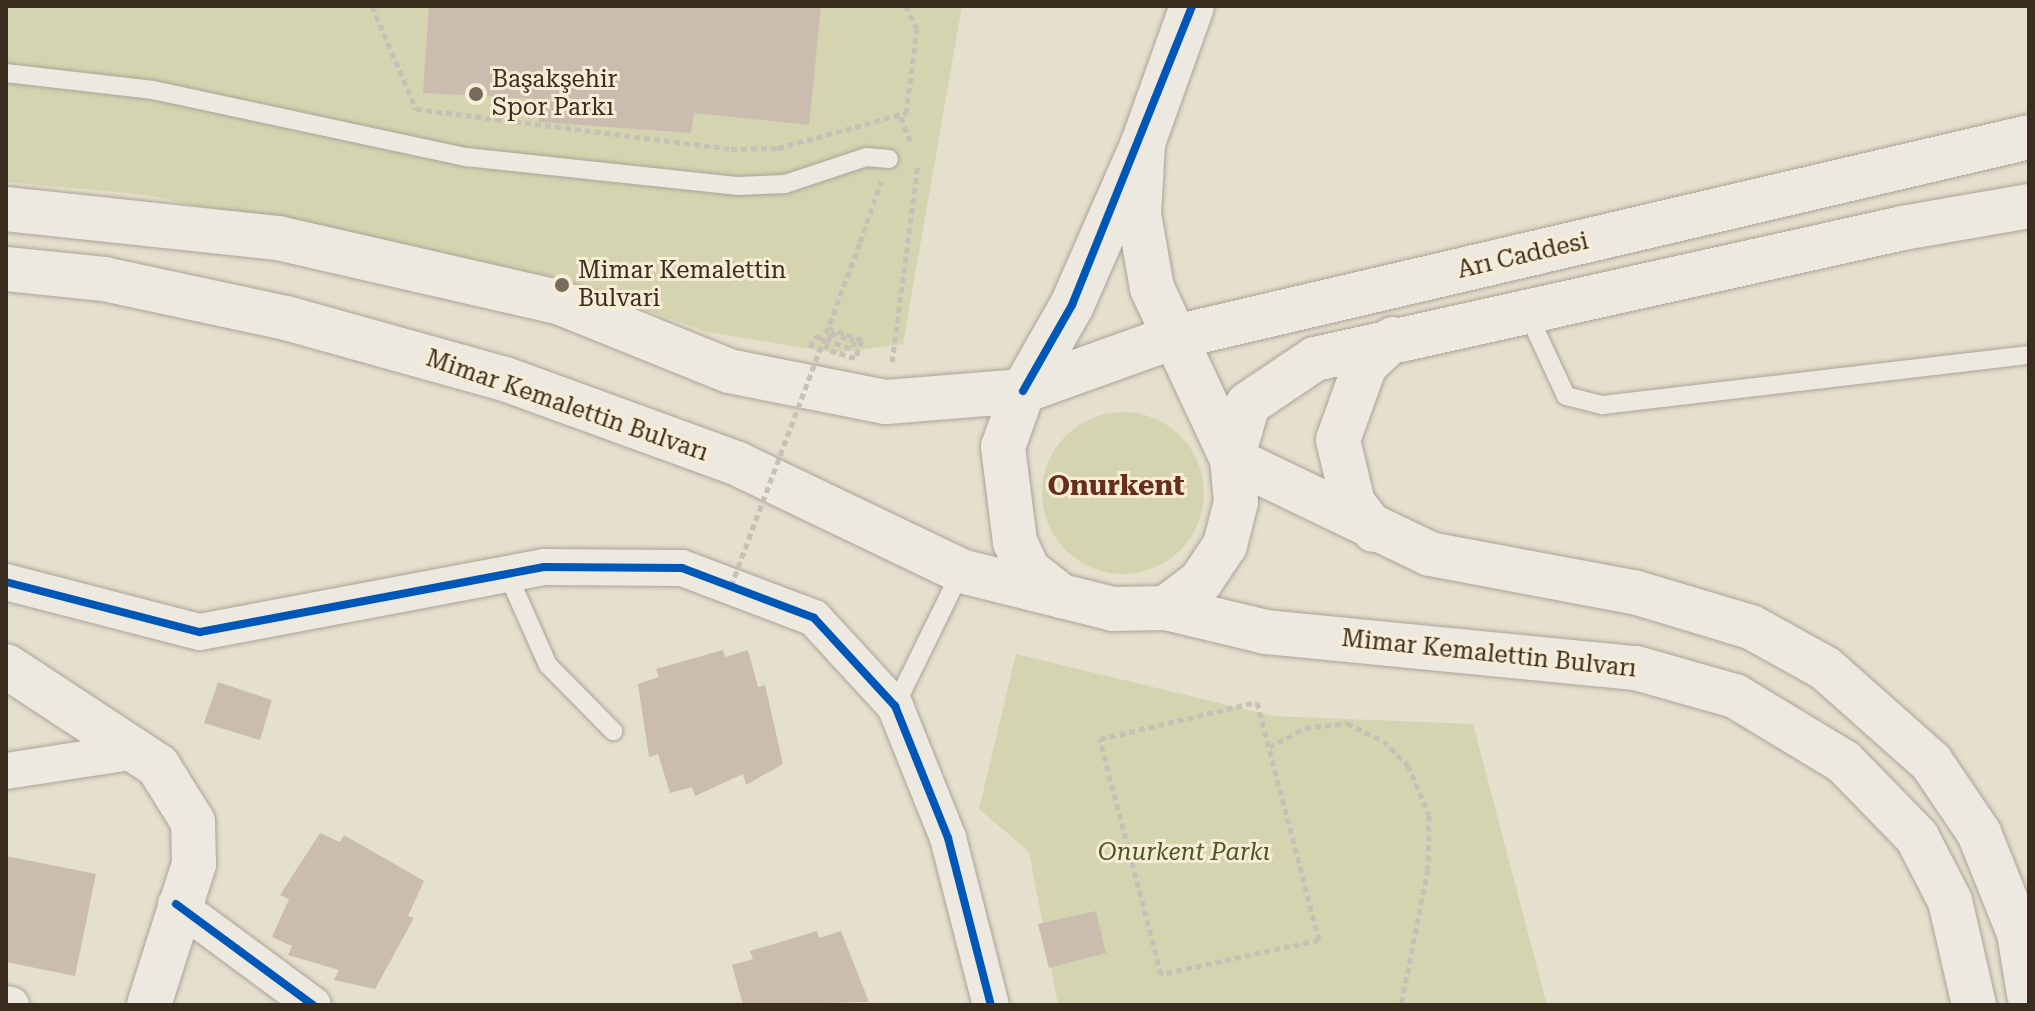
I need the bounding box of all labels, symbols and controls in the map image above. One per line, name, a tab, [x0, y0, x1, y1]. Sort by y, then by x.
place label: Başakşehir Spor Parkı	[492, 66, 617, 122]
marker: Başakşehir Spor Parkı	[467, 85, 485, 103]
street label: Arı Caddesi	[1455, 227, 1591, 285]
place label: Mimar Kemalettin Bulvari	[578, 257, 786, 313]
marker: Mimar Kemalettin Bulvari	[553, 276, 571, 294]
street label: Mimar Kemalettin Bulvarı	[422, 344, 712, 468]
district label: Onurkent	[1047, 469, 1185, 503]
street label: Mimar Kemalettin Bulvarı	[1340, 624, 1638, 684]
park label: Onurkent Parkı	[1098, 839, 1270, 867]

